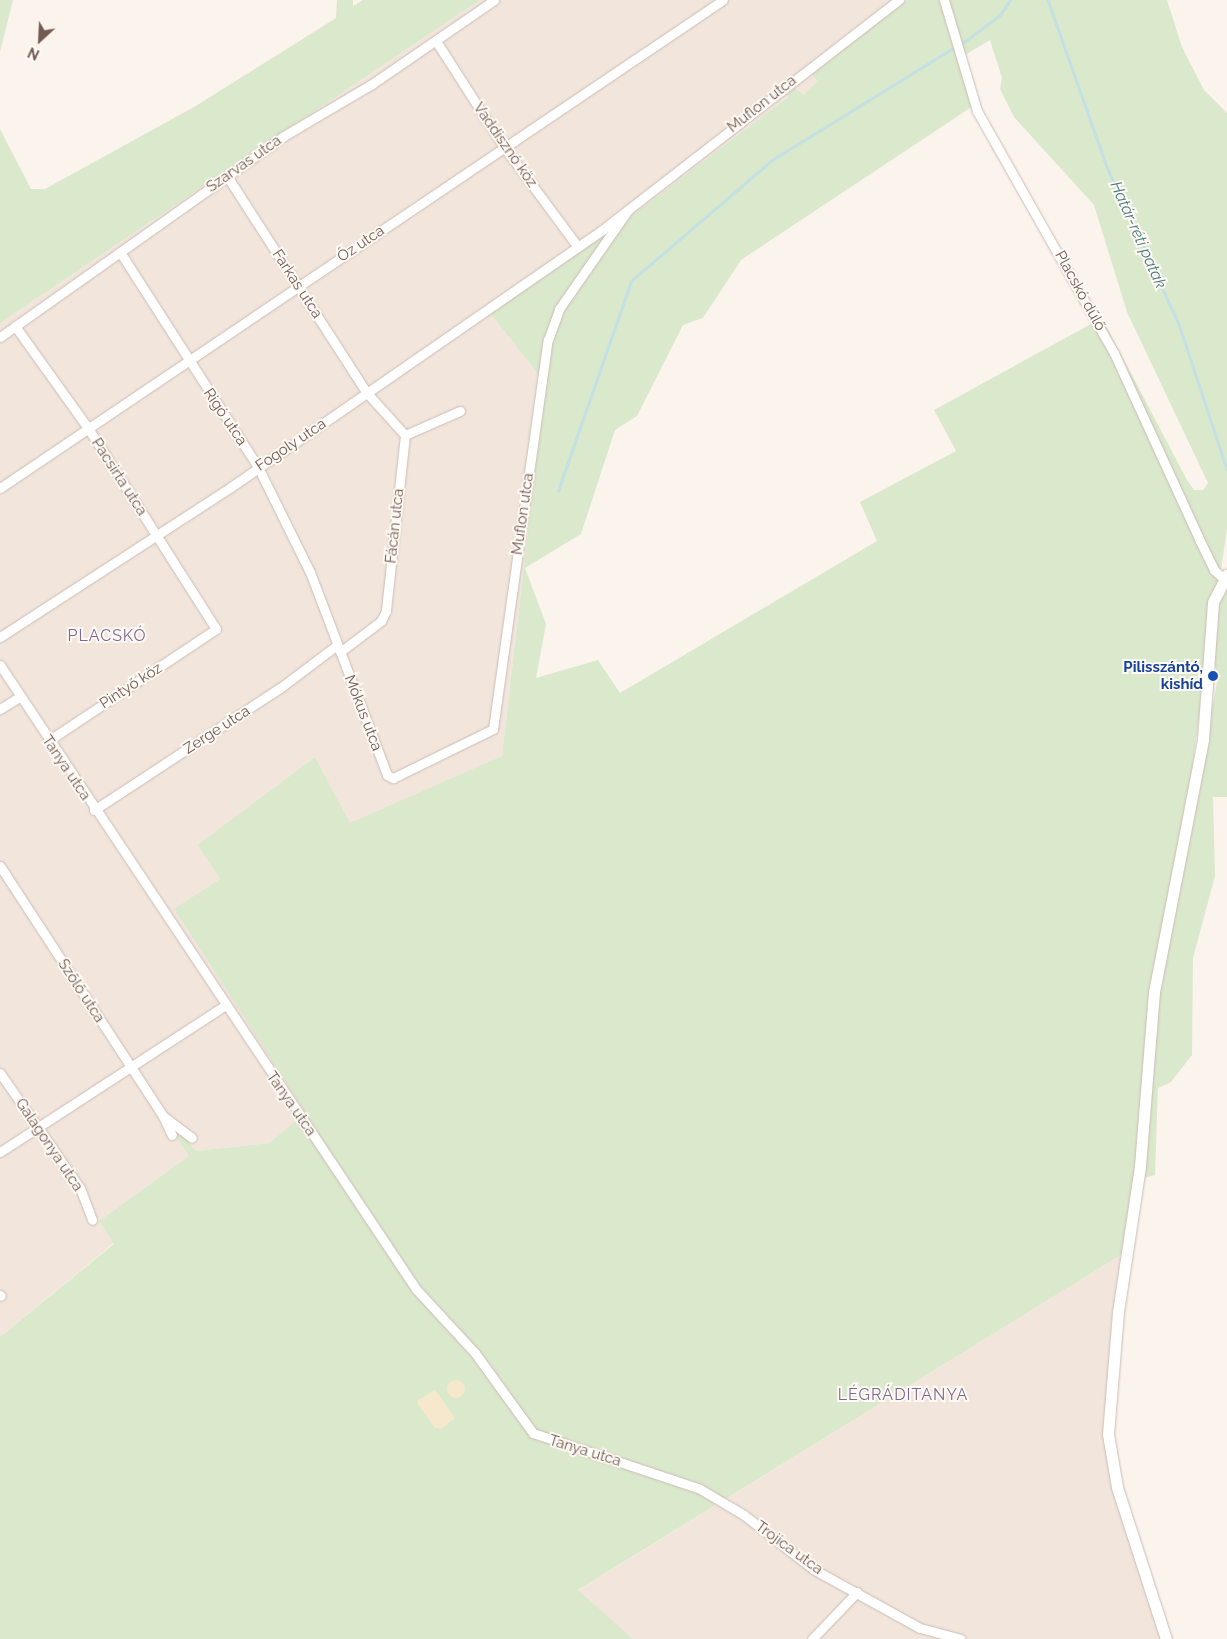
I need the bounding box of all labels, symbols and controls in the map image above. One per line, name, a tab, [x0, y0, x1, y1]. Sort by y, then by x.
north arrow	[15, 15, 65, 65]
text: N	[25, 44, 42, 63]
street label: Muflon utca	[724, 72, 800, 136]
street label: Vaddisznó köz	[469, 99, 541, 191]
street label: Szarvas utca	[203, 132, 285, 196]
water label: Határ-réti patak	[1106, 179, 1170, 291]
street label: Őz utca	[334, 222, 388, 266]
street label: Farkas utca	[268, 246, 326, 322]
street label: Placskó dűlő	[1051, 248, 1109, 334]
street label: Rigó utca	[199, 385, 251, 449]
street label: Fogoly utca	[252, 415, 330, 475]
street label: Pacsirta utca	[87, 435, 151, 519]
street label: Muflon utca	[508, 472, 538, 556]
street label: Fácán utca	[382, 488, 408, 564]
district label: PLACSKÓ	[67, 626, 147, 646]
place label: Pilisszántó, kishíd	[1123, 658, 1203, 693]
street label: Pintyő köz	[97, 659, 165, 713]
marker: Pilisszántó, kishíd	[1207, 670, 1219, 682]
street label: Mókus utca	[340, 672, 386, 754]
street label: Zerge utca	[181, 702, 253, 758]
street label: Tanya utca	[38, 732, 94, 804]
street label: Szőlő utca	[54, 956, 108, 1026]
street label: Tanya utca	[262, 1068, 320, 1140]
street label: Galagonya utca	[11, 1095, 87, 1195]
district label: LÉGRÁDITANYA	[836, 1385, 970, 1405]
street label: Tanya utca	[547, 1432, 623, 1470]
street label: Trojica utca	[752, 1518, 826, 1578]

